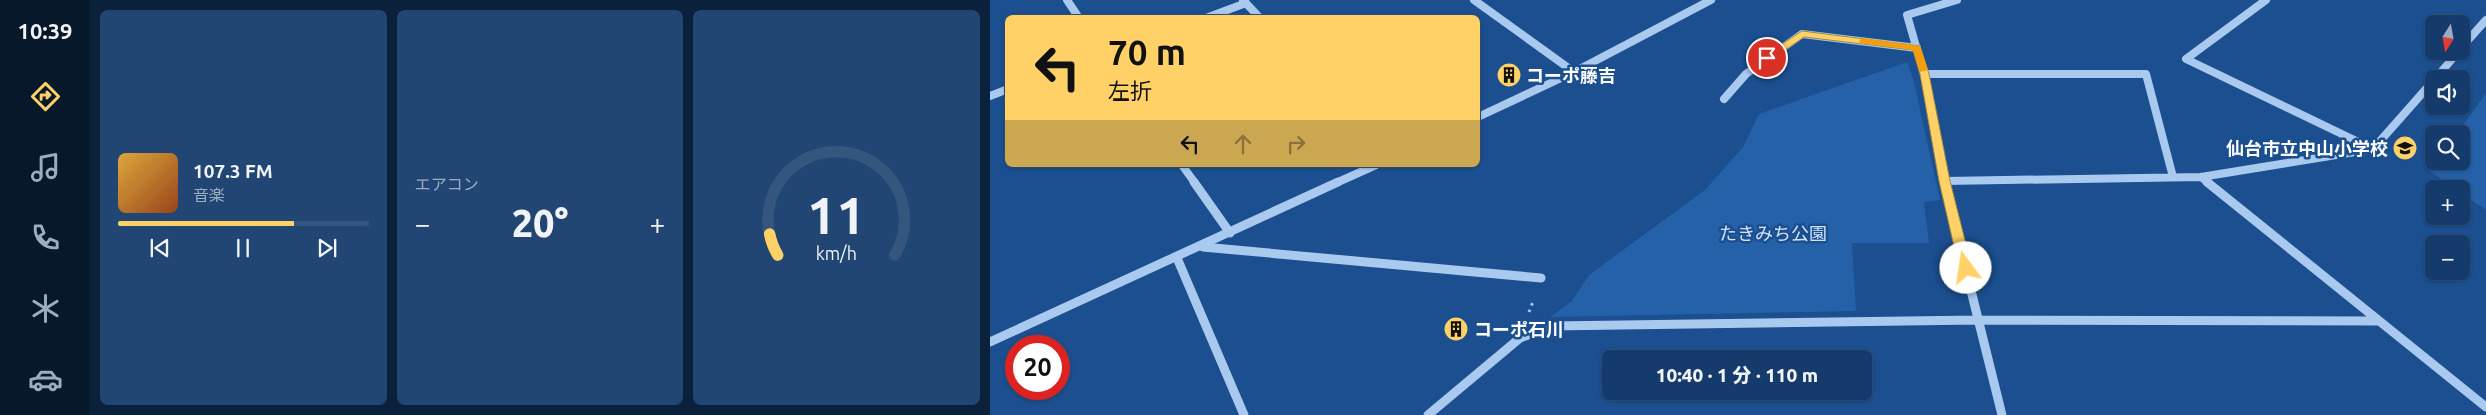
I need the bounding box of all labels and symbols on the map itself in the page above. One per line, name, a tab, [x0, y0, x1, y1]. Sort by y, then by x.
north arrow	[2425, 15, 2470, 60]
pin	[1746, 37, 1788, 79]
building icon: コーポ藤吉	[1496, 62, 1522, 88]
place label: コーポ藤吉	[1526, 65, 1616, 85]
school or university icon: 仙台市立中山小学校	[2392, 135, 2418, 161]
place label: 仙台市立中山小学校	[2226, 138, 2388, 158]
park label: たきみち公園	[1719, 223, 1827, 243]
position arrow	[1939, 241, 1991, 293]
building icon: コーポ石川	[1443, 316, 1469, 342]
place label: コーポ石川	[1474, 319, 1564, 339]
speed limit sign: 20	[1005, 335, 1070, 400]

